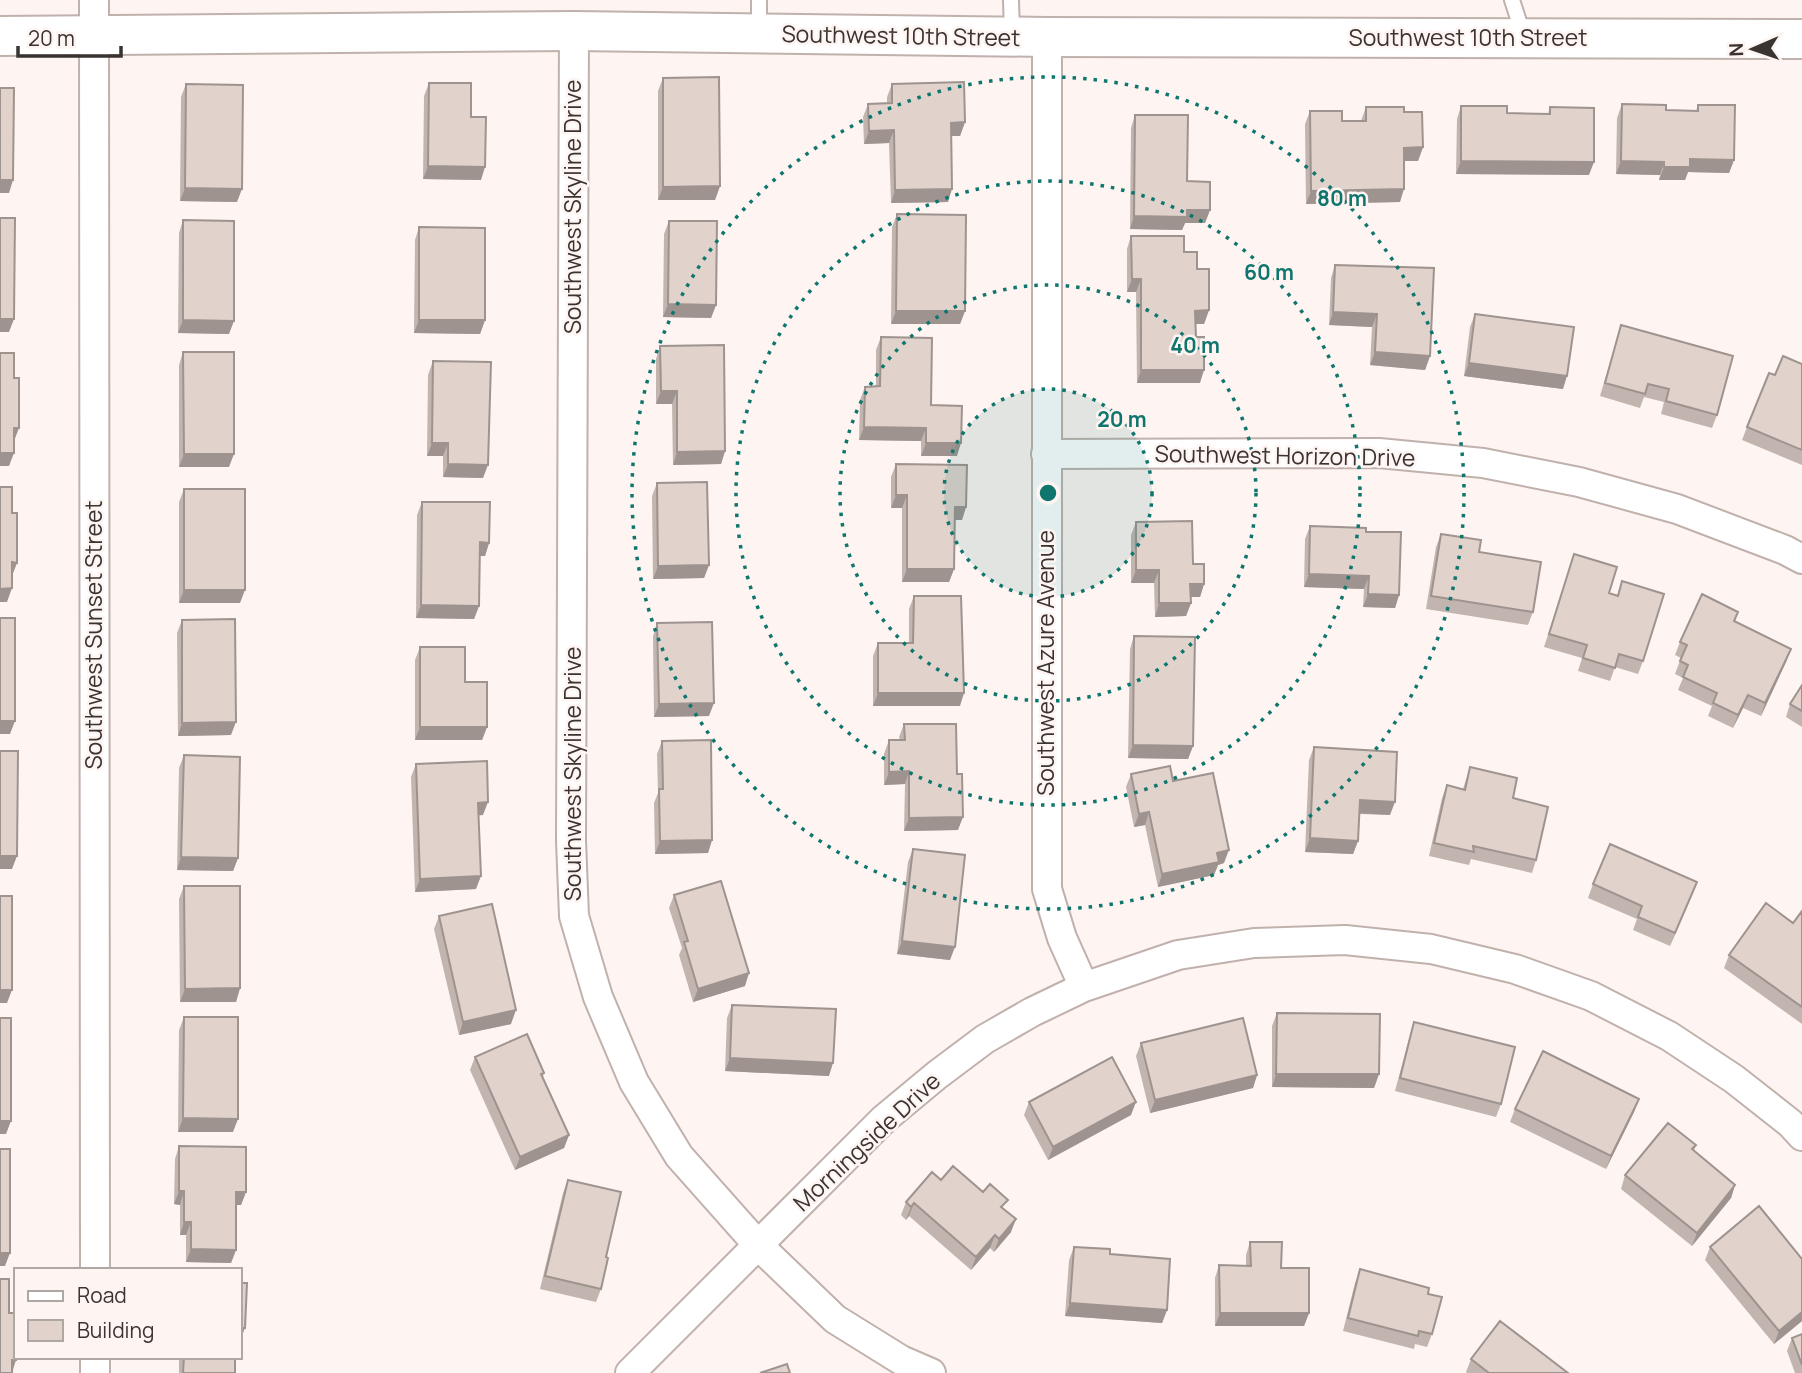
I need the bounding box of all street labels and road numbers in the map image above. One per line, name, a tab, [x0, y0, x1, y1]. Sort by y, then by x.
street label: Southwest 10th Street	[781, 17, 1021, 53]
street label: Southwest 10th Street	[1349, 21, 1587, 53]
street label: Southwest Skyline Drive	[556, 80, 588, 334]
street label: Southwest Horizon Drive	[1154, 437, 1416, 473]
street label: Southwest Sunset Street	[77, 500, 109, 770]
street label: Southwest Azure Avenue	[1029, 530, 1061, 796]
street label: Southwest Skyline Drive	[556, 647, 588, 901]
street label: Morningside Drive	[786, 1065, 947, 1218]

